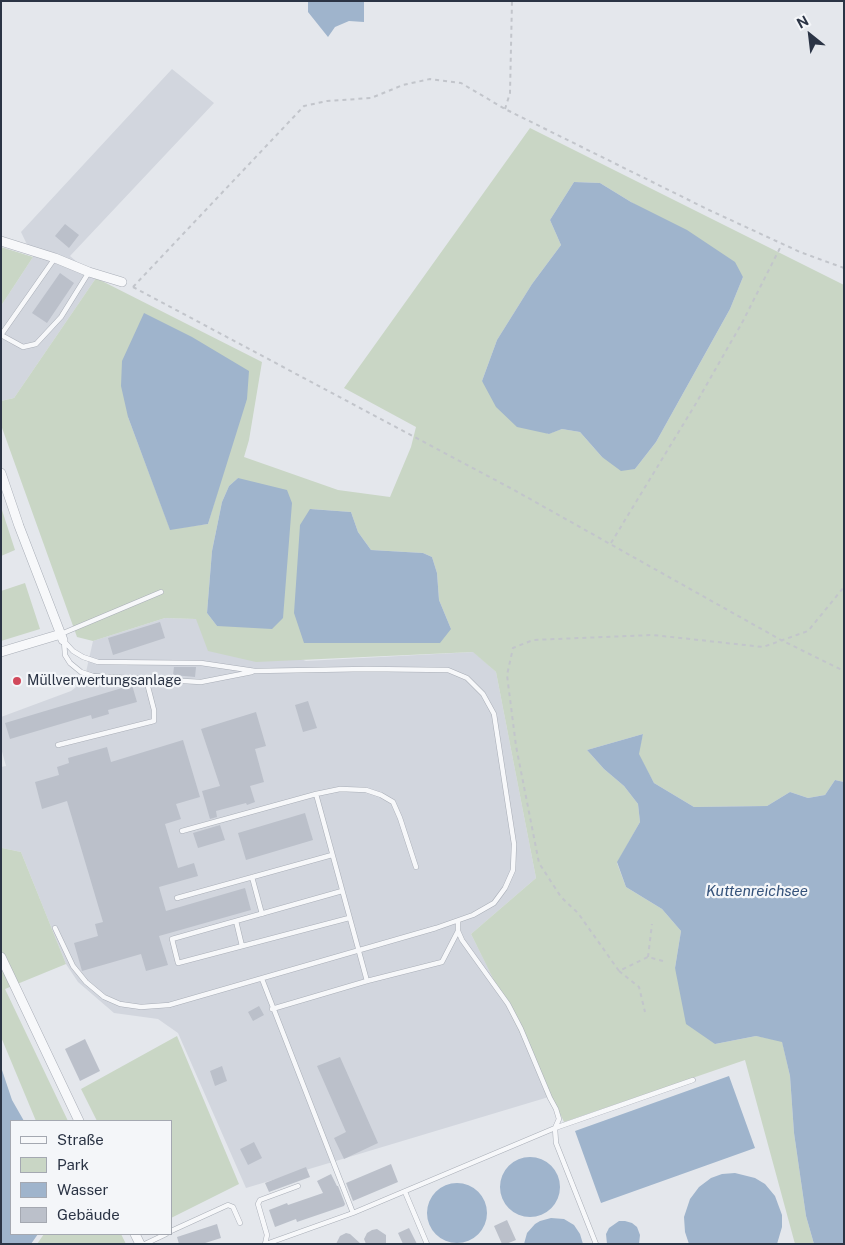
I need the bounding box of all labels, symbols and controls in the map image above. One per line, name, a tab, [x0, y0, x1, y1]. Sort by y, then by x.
north arrow	[785, 10, 835, 60]
text: N	[794, 12, 811, 32]
place label: Müllverwertungsanlage	[27, 673, 181, 689]
marker: Müllverwertungsanlage	[11, 675, 23, 687]
water label: Kuttenreichsee	[706, 882, 808, 900]
legend	[10, 1120, 172, 1235]
text: Straße	[57, 1131, 104, 1148]
text: Park	[57, 1156, 89, 1173]
text: Wasser	[57, 1181, 108, 1198]
text: Gebäude	[57, 1206, 120, 1223]

